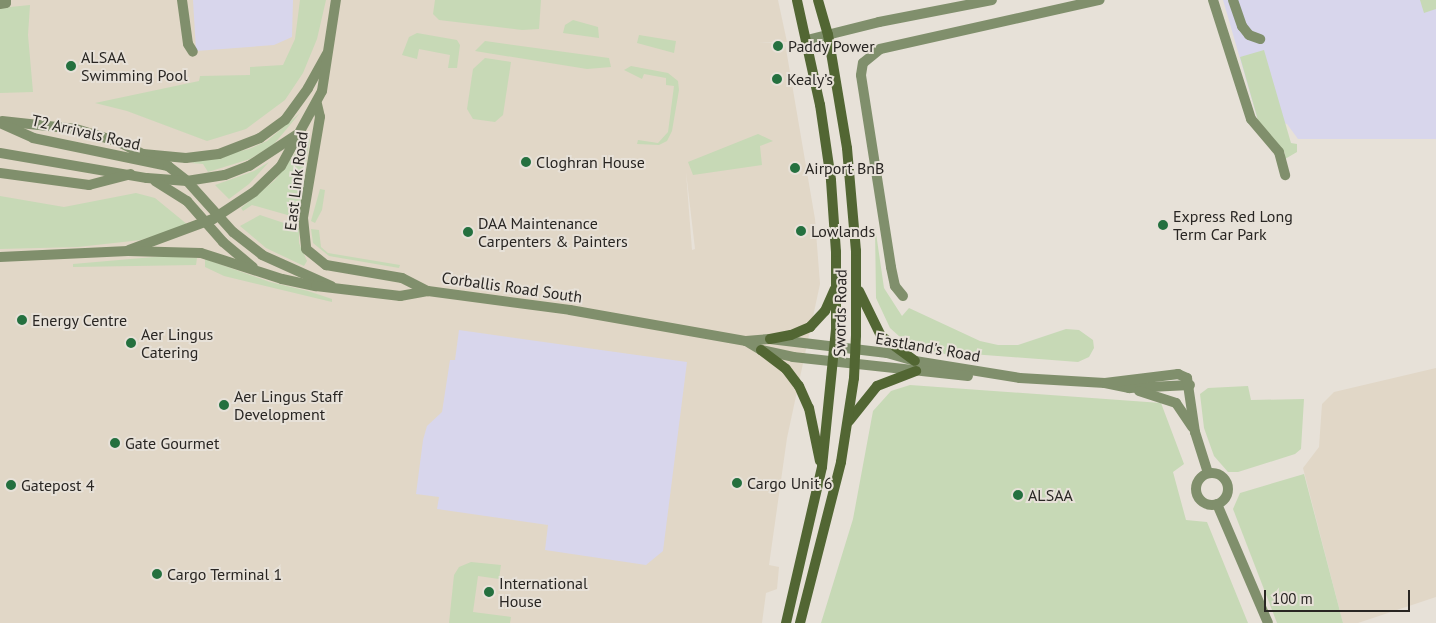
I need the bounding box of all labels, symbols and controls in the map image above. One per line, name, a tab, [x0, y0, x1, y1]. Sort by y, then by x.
place label: Paddy Power	[788, 36, 875, 56]
marker: Paddy Power	[772, 40, 784, 52]
place label: ALSAA Swimming Pool	[81, 47, 188, 85]
marker: ALSAA Swimming Pool	[65, 60, 77, 72]
place label: Kealy’s	[787, 69, 833, 89]
marker: Kealy’s	[771, 73, 783, 85]
street label: T2 Arrivals Road	[29, 110, 143, 154]
street label: East Link Road	[280, 130, 312, 232]
place label: Cloghran House	[536, 152, 645, 172]
marker: Cloghran House	[520, 156, 532, 168]
place label: Airport BnB	[805, 158, 884, 178]
marker: Airport BnB	[789, 162, 801, 174]
place label: Express Red Long Term Car Park	[1173, 206, 1293, 244]
place label: DAA Maintenance Carpenters & Painters	[478, 213, 628, 251]
marker: Express Red Long Term Car Park	[1157, 219, 1169, 231]
place label: Lowlands	[811, 221, 875, 241]
marker: Lowlands	[795, 225, 807, 237]
marker: DAA Maintenance Carpenters & Painters	[462, 226, 474, 238]
street label: Corballis Road South	[440, 268, 584, 306]
street label: Swords Road	[830, 269, 850, 357]
place label: Energy Centre	[32, 310, 128, 330]
marker: Energy Centre	[16, 314, 28, 326]
place label: Aer Lingus Catering	[141, 324, 213, 362]
street label: Eastland's Road	[874, 328, 982, 366]
marker: Aer Lingus Catering	[125, 337, 137, 349]
place label: Aer Lingus Staff Development	[234, 386, 343, 424]
marker: Aer Lingus Staff Development	[218, 399, 230, 411]
place label: Gate Gourmet	[125, 433, 219, 453]
marker: Gate Gourmet	[109, 437, 121, 449]
place label: Cargo Unit 6	[747, 473, 833, 493]
place label: Gatepost 4	[21, 475, 94, 495]
marker: Cargo Unit 6	[731, 477, 743, 489]
marker: Gatepost 4	[5, 479, 17, 491]
place label: ALSAA	[1028, 485, 1073, 505]
marker: ALSAA	[1012, 489, 1024, 501]
place label: Cargo Terminal 1	[167, 564, 283, 584]
marker: Cargo Terminal 1	[151, 568, 163, 580]
place label: International House	[499, 573, 588, 611]
scale bar	[1266, 580, 1412, 612]
marker: International House	[483, 586, 495, 598]
text: 100 m	[1272, 589, 1313, 608]

